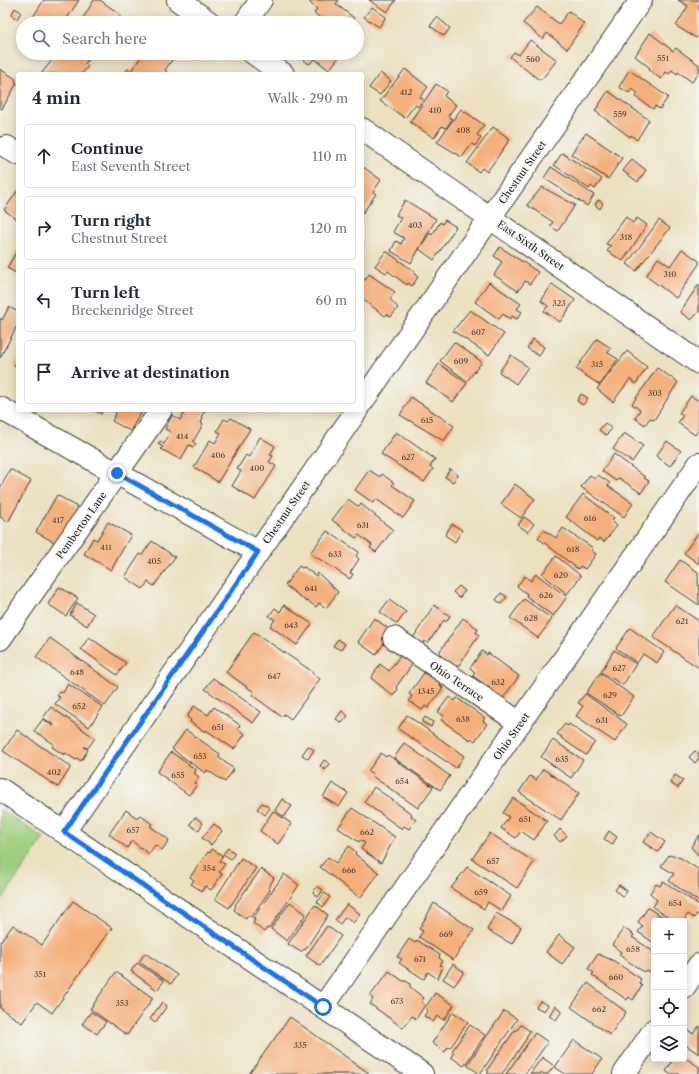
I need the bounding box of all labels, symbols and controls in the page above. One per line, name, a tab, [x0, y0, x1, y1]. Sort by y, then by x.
search box	[16, 16, 364, 60]
icon: search	[30, 27, 52, 49]
text: Search here	[62, 29, 147, 48]
house number: 551	[657, 53, 670, 63]
house number: 560	[526, 54, 540, 64]
house number: 412	[400, 87, 413, 97]
text: 4 min	[32, 88, 81, 108]
text: Walk · 290 m	[267, 90, 348, 106]
house number: 410	[428, 105, 442, 115]
house number: 559	[613, 109, 627, 119]
house number: 408	[456, 125, 470, 135]
street label: Chestnut Street	[496, 138, 549, 206]
text: Continue	[71, 139, 143, 158]
icon: ahead	[33, 145, 55, 167]
text: 110 m	[312, 148, 347, 164]
text: East Seventh Street	[71, 158, 190, 174]
text: Turn right	[71, 211, 151, 230]
icon: right	[33, 217, 55, 239]
street label: East Sixth Street	[495, 218, 567, 273]
text: 120 m	[310, 220, 347, 236]
house number: 403	[408, 220, 422, 230]
text: Chestnut Street	[71, 230, 168, 246]
house number: 318	[620, 232, 633, 242]
house number: 310	[664, 269, 676, 279]
text: Turn left	[71, 283, 140, 302]
icon: left	[33, 289, 55, 311]
text: 60 m	[316, 292, 347, 308]
house number: 323	[552, 298, 566, 308]
text: Breckenridge Street	[71, 302, 194, 318]
house number: 607	[471, 327, 485, 337]
house number: 609	[454, 356, 469, 366]
house number: 315	[591, 359, 603, 369]
icon: arrive	[33, 361, 55, 383]
text: Arrive at destination	[71, 363, 230, 382]
house number: 303	[648, 388, 662, 398]
house number: 615	[421, 415, 433, 425]
house number: 414	[176, 431, 189, 441]
house number: 406	[211, 450, 226, 460]
house number: 627	[401, 452, 415, 462]
house number: 400	[250, 463, 264, 473]
route end	[108, 464, 126, 482]
street label: Chestnut Street	[260, 478, 313, 546]
street label: Pemberton Lane	[53, 489, 110, 562]
house number: 616	[584, 513, 597, 523]
house number: 417	[52, 515, 64, 525]
house number: 631	[357, 520, 370, 530]
house number: 411	[100, 542, 112, 552]
house number: 618	[567, 544, 580, 554]
house number: 633	[328, 549, 342, 559]
house number: 405	[147, 556, 161, 566]
house number: 620	[554, 570, 568, 580]
house number: 641	[305, 583, 318, 593]
house number: 626	[539, 590, 553, 600]
house number: 628	[524, 613, 538, 623]
house number: 621	[676, 616, 689, 626]
house number: 643	[284, 620, 298, 630]
street label: Ohio Terrace	[427, 658, 487, 705]
house number: 627	[612, 663, 626, 673]
house number: 648	[70, 667, 84, 677]
house number: 647	[267, 671, 281, 681]
house number: 632	[491, 677, 505, 687]
house number: 1345	[418, 686, 434, 696]
house number: 629	[603, 690, 617, 700]
house number: 652	[72, 701, 86, 711]
street label: Ohio Street	[490, 710, 533, 762]
house number: 638	[456, 714, 470, 724]
house number: 631	[596, 715, 609, 725]
house number: 651	[212, 722, 225, 732]
house number: 653	[193, 751, 207, 761]
house number: 635	[555, 754, 569, 764]
house number: 402	[47, 767, 62, 777]
house number: 655	[171, 770, 185, 780]
house number: 654	[395, 776, 409, 786]
house number: 651	[519, 814, 532, 824]
house number: 657	[127, 825, 140, 835]
house number: 662	[360, 827, 374, 837]
house number: 657	[487, 856, 500, 866]
house number: 354	[202, 863, 216, 873]
house number: 666	[342, 865, 356, 875]
house number: 659	[474, 887, 488, 897]
house number: 654	[668, 898, 682, 908]
map controls	[651, 918, 687, 1062]
button: +	[651, 918, 687, 954]
house number: 669	[439, 929, 453, 939]
house number: 658	[626, 944, 640, 954]
house number: 671	[414, 954, 427, 964]
button: −	[651, 954, 687, 990]
house number: 351	[34, 969, 47, 979]
house number: 660	[609, 972, 623, 982]
button: locate	[651, 990, 687, 1026]
house number: 673	[391, 996, 403, 1006]
house number: 353	[115, 998, 129, 1008]
route start	[314, 998, 332, 1016]
house number: 662	[592, 1004, 606, 1014]
button: layers	[651, 1026, 687, 1062]
house number: 335	[293, 1040, 307, 1050]

